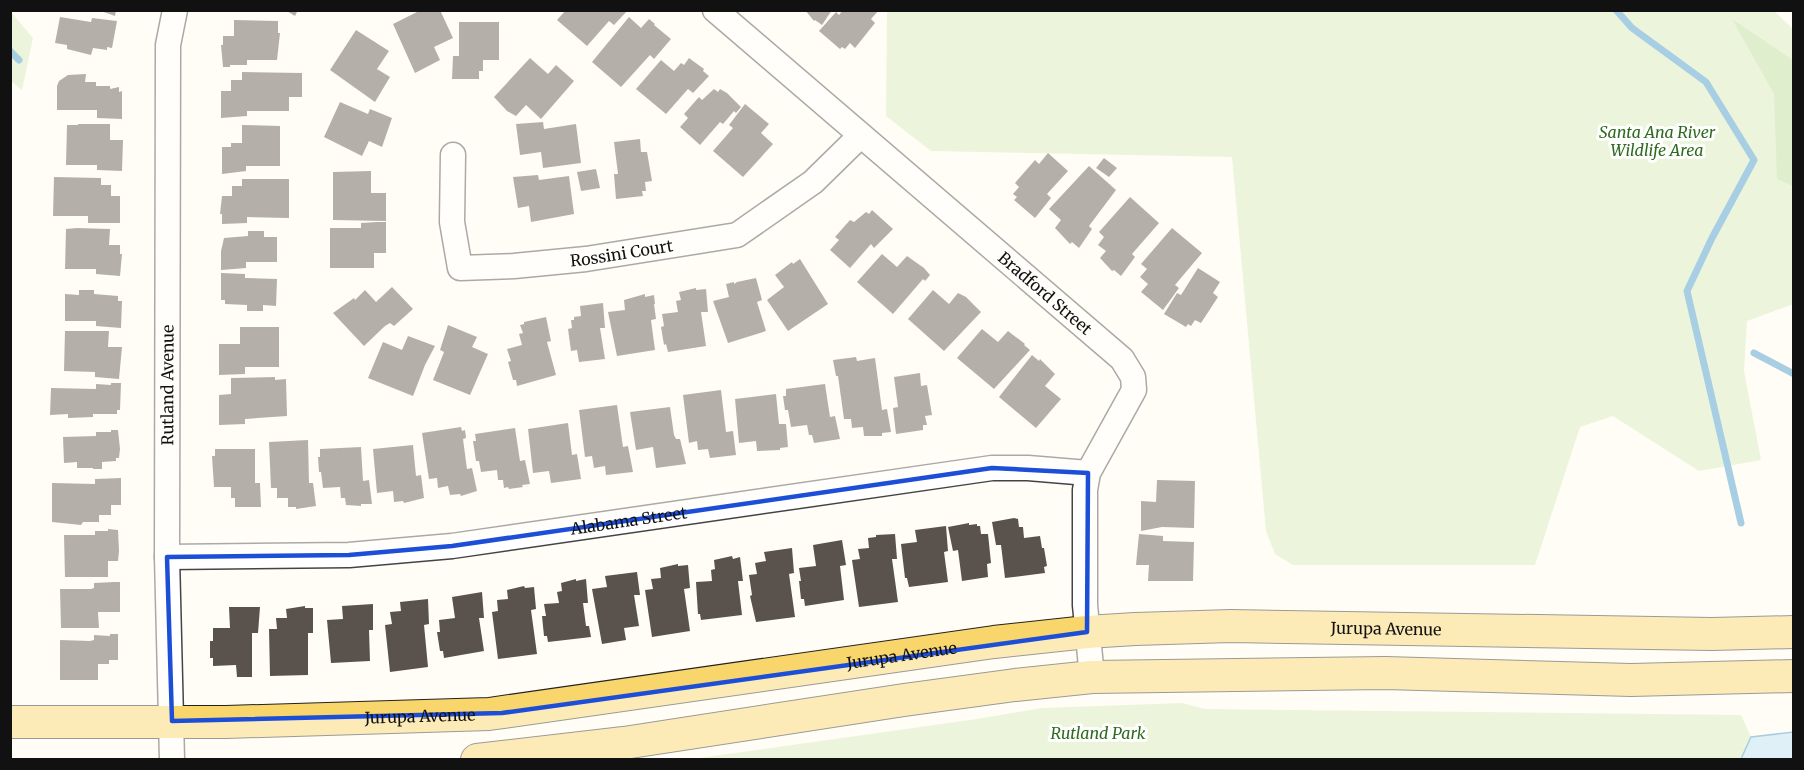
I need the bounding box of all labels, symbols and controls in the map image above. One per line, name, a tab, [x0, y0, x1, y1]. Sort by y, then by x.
park label: Santa Ana River Wildlife Area	[1599, 122, 1716, 160]
street label: Rossini Court	[569, 235, 675, 270]
street label: Bradford Street	[994, 247, 1097, 339]
street label: Rutland Avenue	[157, 325, 177, 445]
street label: Alabama Street	[568, 502, 689, 539]
street label: Jurupa Avenue	[1329, 618, 1442, 640]
street label: Jurupa Avenue	[844, 637, 958, 673]
street label: Jurupa Avenue	[363, 704, 476, 728]
park label: Rutland Park	[1051, 723, 1146, 743]

